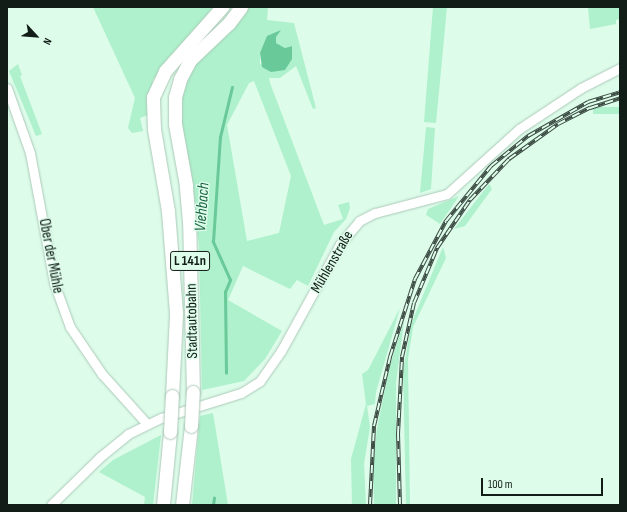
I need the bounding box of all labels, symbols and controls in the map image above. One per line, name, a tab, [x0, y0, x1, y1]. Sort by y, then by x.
north arrow	[16, 16, 56, 56]
text: N	[40, 36, 54, 47]
water label: Viehbach	[192, 182, 214, 232]
street label: Ober der Mühle	[35, 217, 67, 295]
street label: Mühlenstraße	[307, 228, 357, 296]
road number: L 141n	[170, 249, 210, 273]
street label: Stadtautobahn	[182, 283, 202, 359]
scale bar	[483, 470, 605, 496]
text: 100 m	[488, 477, 513, 492]

